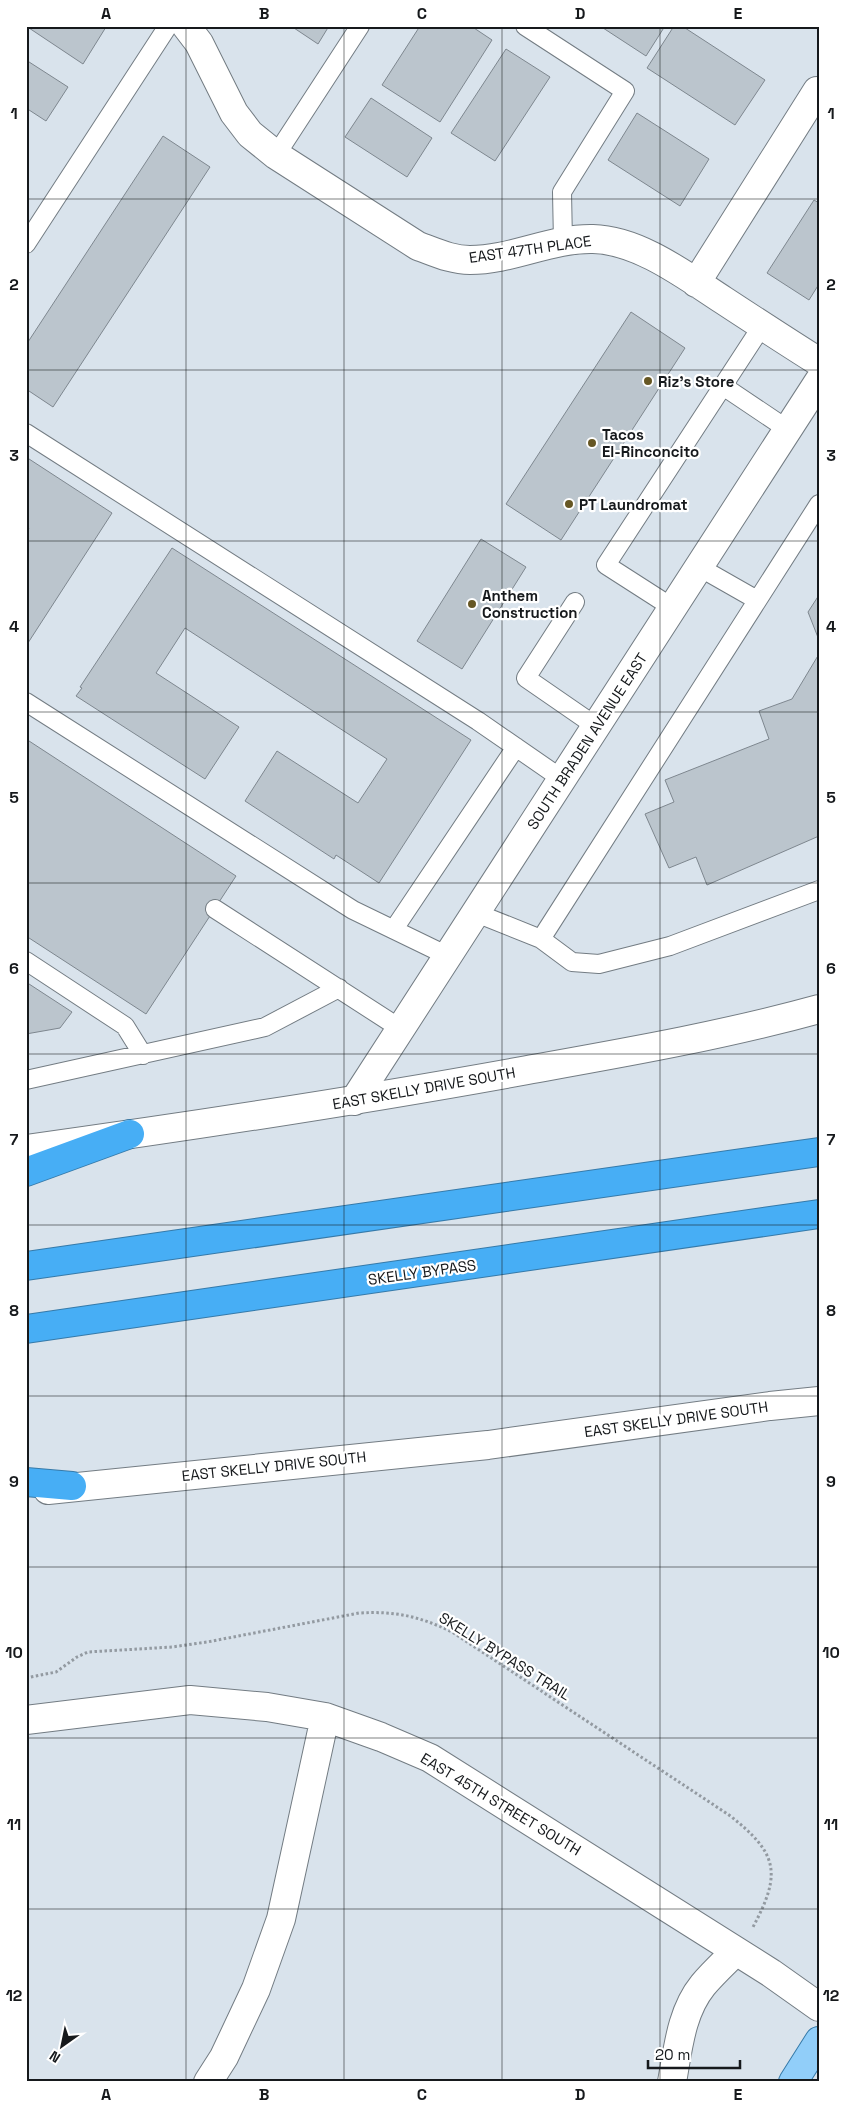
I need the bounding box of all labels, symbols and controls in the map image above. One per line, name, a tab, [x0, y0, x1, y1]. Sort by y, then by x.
text: A	[101, 3, 111, 24]
text: B	[259, 3, 269, 24]
text: C	[417, 3, 427, 24]
text: D	[575, 3, 585, 24]
text: E	[734, 3, 743, 24]
text: 1	[10, 103, 18, 124]
text: 1	[827, 103, 835, 124]
street label: EAST 47TH PLACE	[468, 231, 592, 267]
text: 2	[9, 274, 19, 295]
text: 2	[826, 274, 836, 295]
place label: Riz's Store	[658, 372, 735, 391]
marker: Riz's Store	[642, 375, 654, 387]
place label: Tacos El-Rinconcito	[602, 425, 699, 461]
marker: Tacos El-Rinconcito	[586, 437, 598, 449]
text: 3	[9, 445, 19, 466]
text: 3	[826, 445, 836, 466]
place label: PT Laundromat	[579, 495, 688, 514]
marker: PT Laundromat	[563, 498, 575, 510]
place label: Anthem Construction	[482, 586, 578, 622]
marker: Anthem Construction	[466, 598, 478, 610]
text: 4	[9, 616, 19, 637]
text: 4	[826, 616, 836, 637]
street label: SOUTH BRADEN AVENUE EAST	[523, 649, 651, 833]
text: 5	[9, 787, 19, 808]
text: 5	[826, 787, 836, 808]
text: 6	[9, 958, 19, 979]
text: 6	[826, 958, 836, 979]
street label: EAST SKELLY DRIVE SOUTH	[331, 1063, 517, 1113]
text: 7	[10, 1129, 19, 1150]
text: 7	[827, 1129, 836, 1150]
street label: SKELLY BYPASS	[367, 1255, 477, 1289]
text: 8	[9, 1300, 19, 1321]
text: 8	[826, 1300, 836, 1321]
street label: EAST SKELLY DRIVE SOUTH	[583, 1397, 769, 1441]
street label: EAST SKELLY DRIVE SOUTH	[181, 1447, 367, 1485]
text: 9	[9, 1471, 19, 1492]
text: 9	[826, 1471, 836, 1492]
street label: SKELLY BYPASS TRAIL	[436, 1608, 574, 1704]
text: 10	[5, 1642, 23, 1663]
text: 10	[822, 1642, 840, 1663]
street label: EAST 45TH STREET SOUTH	[417, 1749, 585, 1859]
text: 11	[7, 1814, 21, 1835]
text: 11	[824, 1814, 838, 1835]
text: 12	[6, 1985, 22, 2006]
text: 12	[823, 1985, 839, 2006]
north arrow	[38, 2020, 88, 2070]
scale bar	[648, 2038, 740, 2070]
text: 20 m	[655, 2045, 690, 2064]
text: N	[46, 2047, 64, 2067]
text: A	[101, 2084, 111, 2105]
text: B	[259, 2084, 269, 2105]
text: C	[417, 2084, 427, 2105]
text: D	[575, 2084, 585, 2105]
text: E	[734, 2084, 743, 2105]

